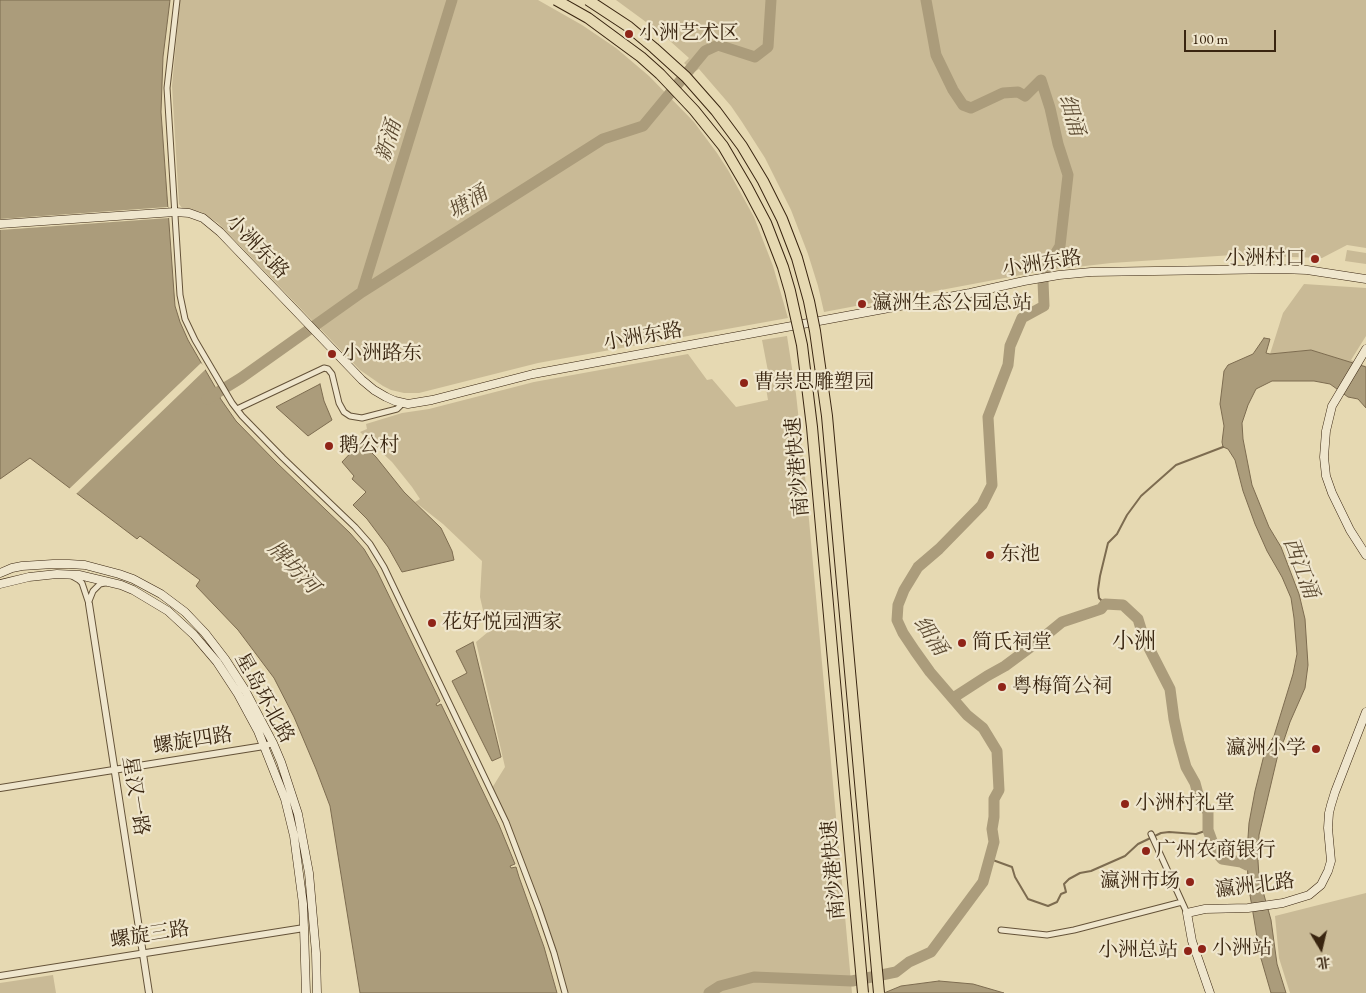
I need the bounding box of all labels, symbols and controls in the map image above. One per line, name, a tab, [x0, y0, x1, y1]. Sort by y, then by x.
scale bar	[1186, 20, 1278, 52]
place label: 小洲艺术区	[639, 22, 739, 46]
marker: 小洲艺术区	[623, 28, 635, 40]
text: 100 m	[1192, 29, 1228, 48]
water label: 细涌	[1053, 91, 1089, 139]
water label: 新涌	[371, 117, 407, 165]
water label: 塘涌	[444, 181, 492, 225]
street label: 小洲东路	[221, 210, 293, 284]
street label: 小洲东路	[1001, 246, 1083, 282]
place label: 小洲村口	[1225, 247, 1305, 271]
marker: 小洲村口	[1309, 253, 1321, 265]
place label: 瀛洲生态公园总站	[872, 292, 1032, 316]
marker: 瀛洲生态公园总站	[856, 298, 868, 310]
street label: 小洲东路	[602, 318, 684, 356]
place label: 小洲路东	[342, 342, 422, 366]
marker: 小洲路东	[326, 348, 338, 360]
place label: 曹崇思雕塑园	[754, 371, 874, 395]
marker: 曹崇思雕塑园	[738, 377, 750, 389]
street label: 南沙港快速	[782, 416, 814, 518]
place label: 鹅公村	[339, 434, 399, 458]
marker: 鹅公村	[323, 440, 335, 452]
water label: 西江涌	[1277, 534, 1323, 602]
water label: 牌坊河	[262, 537, 324, 599]
place label: 东池	[1000, 543, 1040, 567]
marker: 东池	[984, 549, 996, 561]
place label: 花好悦园酒家	[442, 611, 562, 635]
water label: 细涌	[908, 612, 952, 660]
marker: 花好悦园酒家	[426, 617, 438, 629]
district label: 小洲	[1112, 629, 1156, 655]
place label: 简氏祠堂	[972, 631, 1052, 655]
marker: 简氏祠堂	[956, 637, 968, 649]
street label: 星岛环北路	[229, 648, 299, 748]
place label: 粤梅简公祠	[1012, 675, 1112, 699]
marker: 粤梅简公祠	[996, 681, 1008, 693]
street label: 螺旋四路	[152, 723, 234, 759]
place label: 瀛洲小学	[1226, 737, 1306, 761]
marker: 瀛洲小学	[1310, 743, 1322, 755]
street label: 星汉一路	[117, 755, 153, 837]
place label: 小洲村礼堂	[1135, 792, 1235, 816]
marker: 小洲村礼堂	[1119, 798, 1131, 810]
street label: 南沙港快速	[818, 819, 850, 921]
place label: 广州农商银行	[1156, 839, 1276, 863]
marker: 广州农商银行	[1140, 845, 1152, 857]
street label: 瀛洲北路	[1214, 869, 1296, 903]
place label: 瀛洲市场	[1100, 870, 1180, 894]
marker: 瀛洲市场	[1184, 876, 1196, 888]
street label: 螺旋三路	[109, 917, 191, 953]
north arrow	[1296, 923, 1346, 973]
place label: 小洲站	[1212, 937, 1272, 961]
place label: 小洲总站	[1098, 939, 1178, 963]
marker: 小洲站	[1196, 943, 1208, 955]
marker: 小洲总站	[1182, 945, 1194, 957]
text: 北	[1315, 953, 1332, 973]

